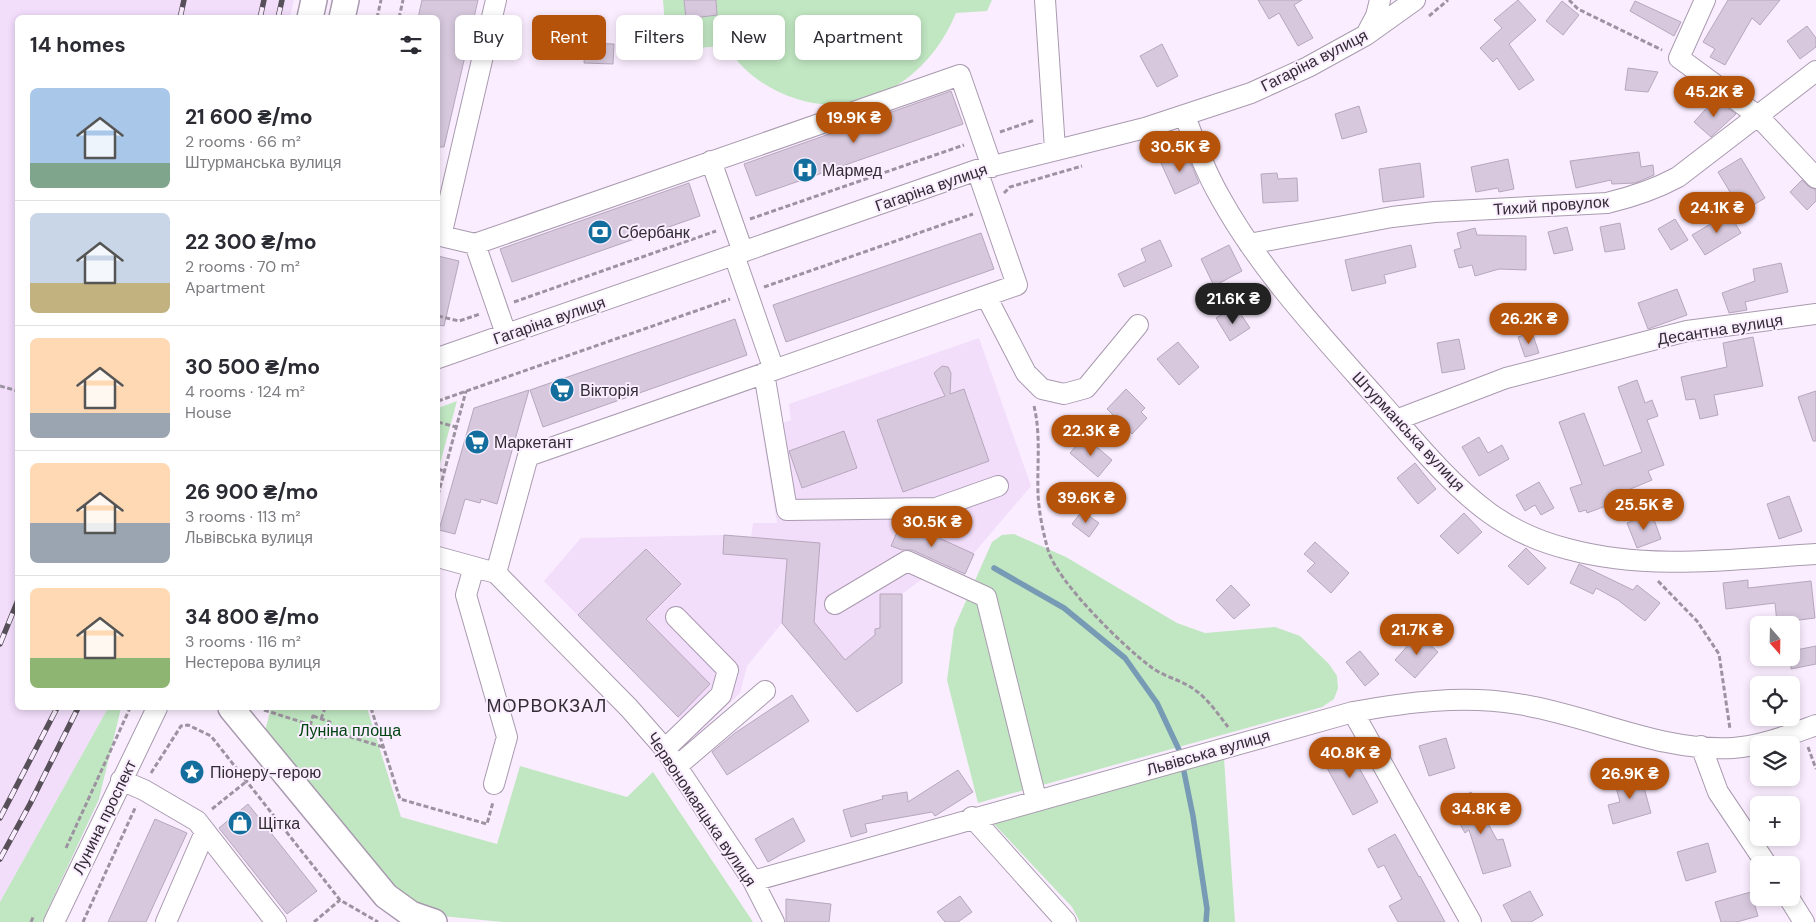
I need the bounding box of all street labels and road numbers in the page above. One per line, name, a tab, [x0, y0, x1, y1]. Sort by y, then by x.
street label: Гагаріна вулиця	[1257, 24, 1371, 96]
street label: Гагаріна вулиця	[872, 158, 990, 217]
street label: Тихий провулок	[1493, 191, 1611, 220]
street label: Гагаріна вулиця	[490, 291, 608, 350]
street label: Десантна вулиця	[1656, 309, 1784, 350]
street label: Штурманська вулиця	[1348, 367, 1470, 496]
street label: Львівська вулиця	[1144, 725, 1273, 780]
street label: Червономаяцька вулиця	[642, 728, 761, 891]
street label: Лунина проспект	[68, 756, 142, 878]

